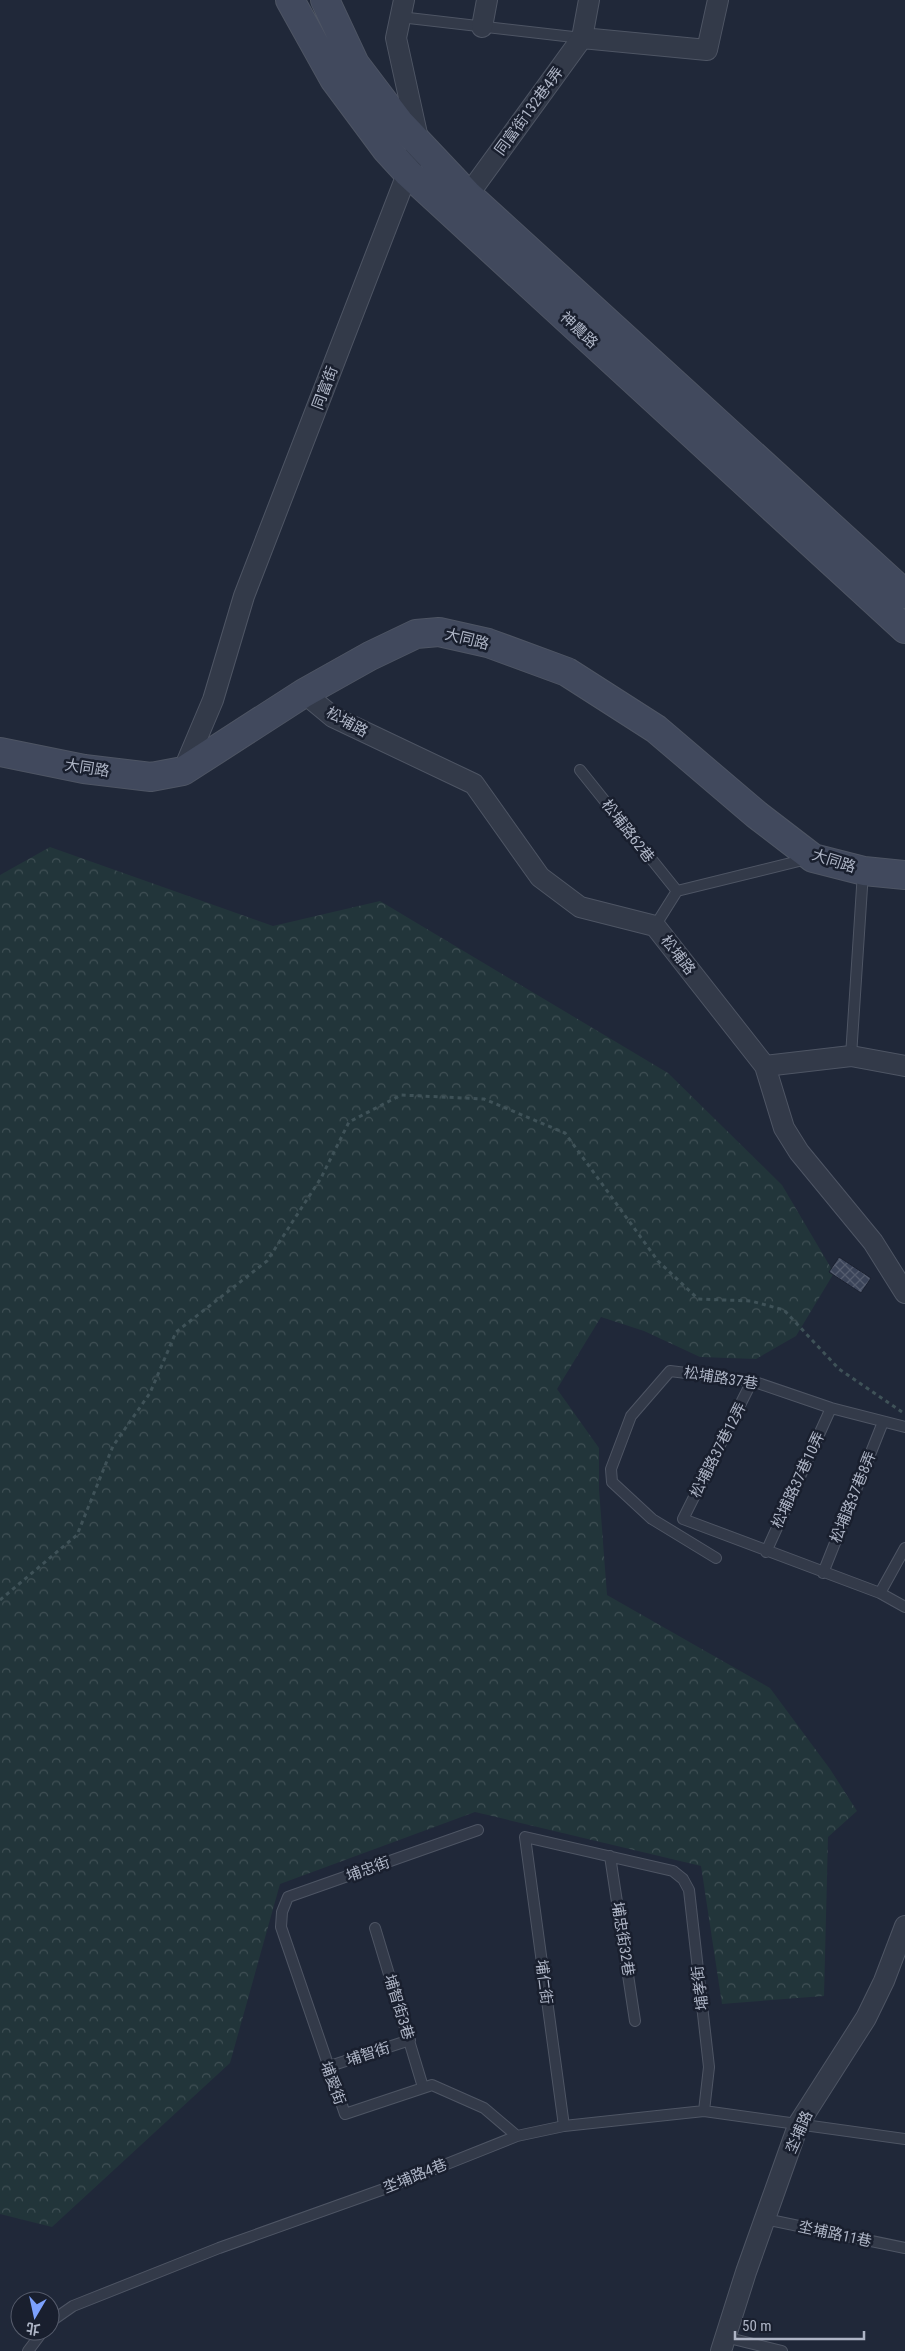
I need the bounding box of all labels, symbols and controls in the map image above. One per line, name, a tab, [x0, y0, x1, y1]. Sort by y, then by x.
street label: 同富街132巷4弄	[491, 63, 567, 159]
street label: 神農路	[556, 308, 602, 352]
street label: 同富街	[309, 364, 341, 412]
street label: 大同路	[443, 625, 491, 653]
street label: 松埔路	[323, 703, 371, 741]
street label: 大同路	[63, 756, 111, 780]
street label: 松埔路62巷	[598, 796, 658, 866]
street label: 大同路	[810, 845, 858, 877]
street label: 松埔路	[657, 932, 699, 978]
street label: 松埔路37巷	[683, 1363, 759, 1393]
street label: 松埔路37巷12弄	[686, 1399, 750, 1501]
street label: 松埔路37巷10弄	[768, 1429, 828, 1531]
street label: 松埔路37巷8弄	[826, 1449, 880, 1545]
street label: 埔忠街	[344, 1853, 392, 1885]
street label: 埔忠街32巷	[608, 1901, 638, 1977]
street label: 埔仁街	[532, 1959, 556, 2005]
street label: 埔孝街	[688, 1965, 712, 2011]
street label: 埔智街3巷	[381, 1972, 417, 2042]
street label: 埔智街	[344, 2038, 392, 2070]
street label: 埔愛街	[317, 2059, 349, 2107]
street label: 坔埔路	[782, 2108, 816, 2156]
street label: 坔埔路4巷	[380, 2155, 450, 2197]
street label: 坔埔路11巷	[797, 2217, 873, 2251]
north arrow	[10, 2291, 60, 2341]
scale bar	[735, 2308, 864, 2340]
text: 50 m	[742, 2317, 772, 2335]
text: 北	[25, 2320, 41, 2338]

